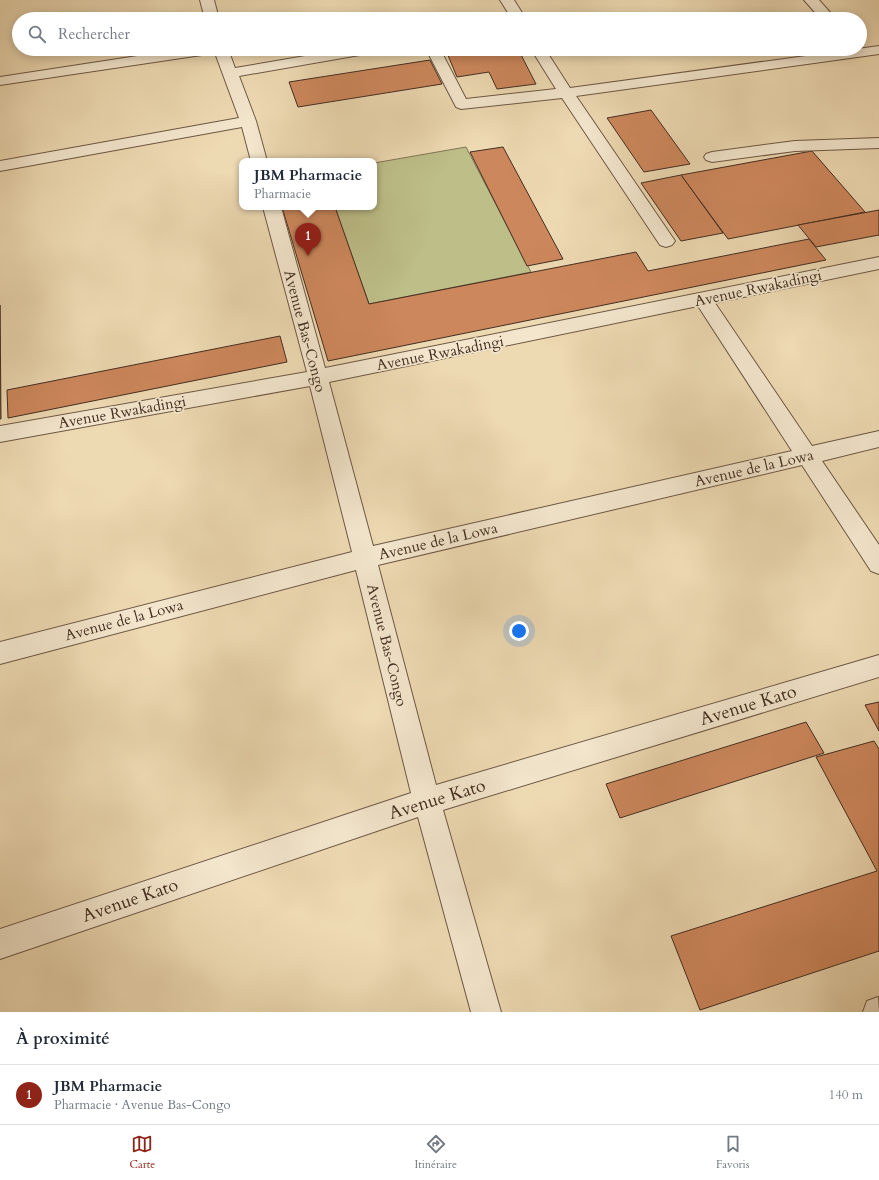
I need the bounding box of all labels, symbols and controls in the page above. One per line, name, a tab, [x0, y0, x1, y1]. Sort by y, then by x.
search box	[12, 12, 867, 56]
icon: search	[26, 23, 48, 45]
text: Rechercher	[58, 24, 130, 44]
popup	[239, 158, 377, 210]
text: JBM Pharmacie	[254, 165, 362, 185]
text: Pharmacie	[254, 185, 311, 203]
pin: 1	[295, 223, 321, 256]
street label: Avenue Rwakadingi	[693, 265, 823, 311]
street label: Avenue Bas-Congo	[279, 268, 331, 394]
street label: Avenue Rwakadingi	[375, 331, 505, 375]
street label: Avenue Rwakadingi	[57, 391, 187, 433]
street label: Avenue de la Lowa	[693, 444, 816, 491]
street label: Avenue de la Lowa	[377, 517, 500, 564]
street label: Avenue Bas-Congo	[362, 582, 412, 708]
street label: Avenue de la Lowa	[63, 594, 186, 645]
your location	[509, 621, 529, 641]
street label: Avenue Kato	[697, 679, 800, 732]
street label: Avenue Kato	[386, 773, 489, 826]
street label: Avenue Kato	[79, 872, 182, 929]
text: À proximité	[16, 1027, 110, 1050]
text: JBM Pharmacie	[54, 1076, 162, 1096]
text: 1	[26, 1086, 32, 1104]
text: 140 m	[829, 1086, 863, 1104]
text: Pharmacie · Avenue Bas-Congo	[54, 1096, 230, 1114]
tab: Carte	[130, 1133, 155, 1172]
tab: Itinéraire	[414, 1133, 457, 1172]
tab: Favoris	[716, 1133, 749, 1172]

